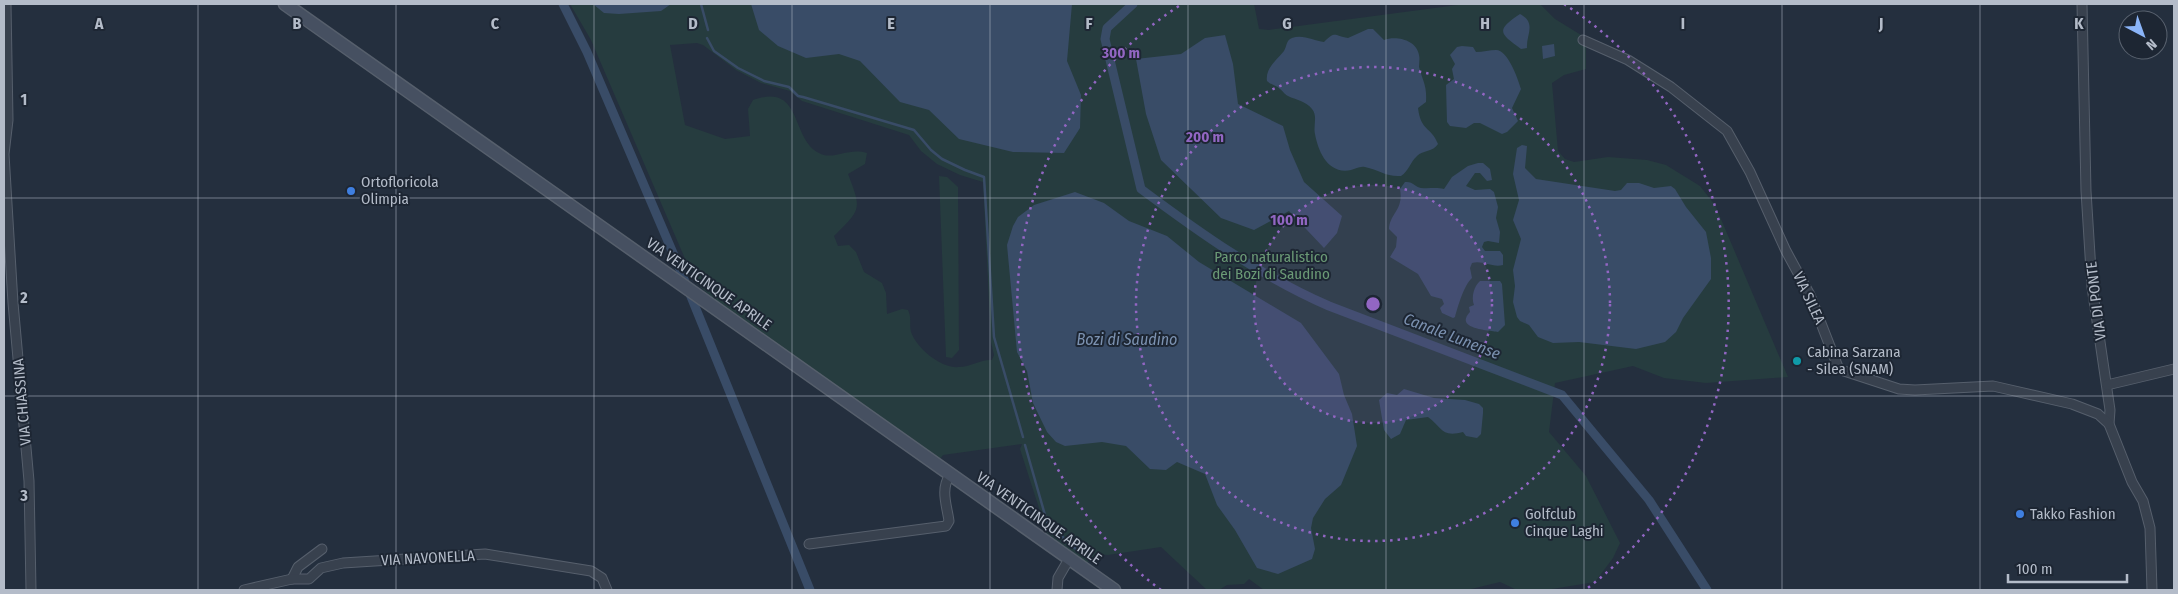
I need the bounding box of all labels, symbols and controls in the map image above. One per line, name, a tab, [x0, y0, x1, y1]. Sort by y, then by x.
north arrow	[2118, 10, 2168, 60]
text: A	[94, 14, 104, 33]
text: B	[293, 14, 302, 33]
text: C	[491, 14, 500, 33]
text: D	[688, 14, 698, 33]
text: E	[887, 14, 895, 33]
text: F	[1085, 14, 1093, 33]
text: G	[1282, 14, 1292, 33]
text: H	[1480, 14, 1490, 33]
text: I	[1681, 14, 1685, 33]
text: J	[1878, 14, 1883, 33]
text: K	[2074, 14, 2084, 33]
text: N	[2142, 35, 2160, 54]
text: 300 m	[1101, 44, 1140, 62]
text: 1	[21, 90, 27, 109]
text: 200 m	[1185, 128, 1224, 146]
place label: Ortofloricola Olimpia	[361, 173, 439, 208]
marker: Ortofloricola Olimpia	[345, 185, 357, 197]
text: 100 m	[1270, 211, 1308, 229]
street label: VIA VENTICINQUE APRILE	[643, 234, 775, 334]
park label: Parco naturalistico dei Bozi di Saudino	[1212, 248, 1330, 283]
street label: VIA DI PONTE	[2082, 260, 2110, 342]
street label: VIA SILEA	[1789, 269, 1829, 327]
text: 2	[19, 288, 28, 307]
centre of rings	[1364, 295, 1382, 313]
water label: Canale Lunense	[1401, 309, 1503, 363]
water label: Bozi di Saudino	[1077, 330, 1177, 349]
place label: Cabina Sarzana - Silea (SNAM)	[1807, 343, 1901, 378]
marker: Cabina Sarzana - Silea (SNAM)	[1791, 355, 1803, 367]
street label: VIA CHIASSINA	[9, 358, 35, 446]
street label: VIA VENTICINQUE APRILE	[973, 468, 1105, 568]
text: 3	[19, 486, 28, 505]
place label: Golfclub Cinque Laghi	[1525, 505, 1604, 540]
place label: Takko Fashion	[2030, 505, 2116, 523]
marker: Takko Fashion	[2014, 508, 2026, 520]
marker: Golfclub Cinque Laghi	[1509, 517, 1521, 529]
street label: VIA NAVONELLA	[381, 547, 476, 569]
scale bar	[2008, 552, 2127, 584]
text: 100 m	[2016, 560, 2053, 578]

